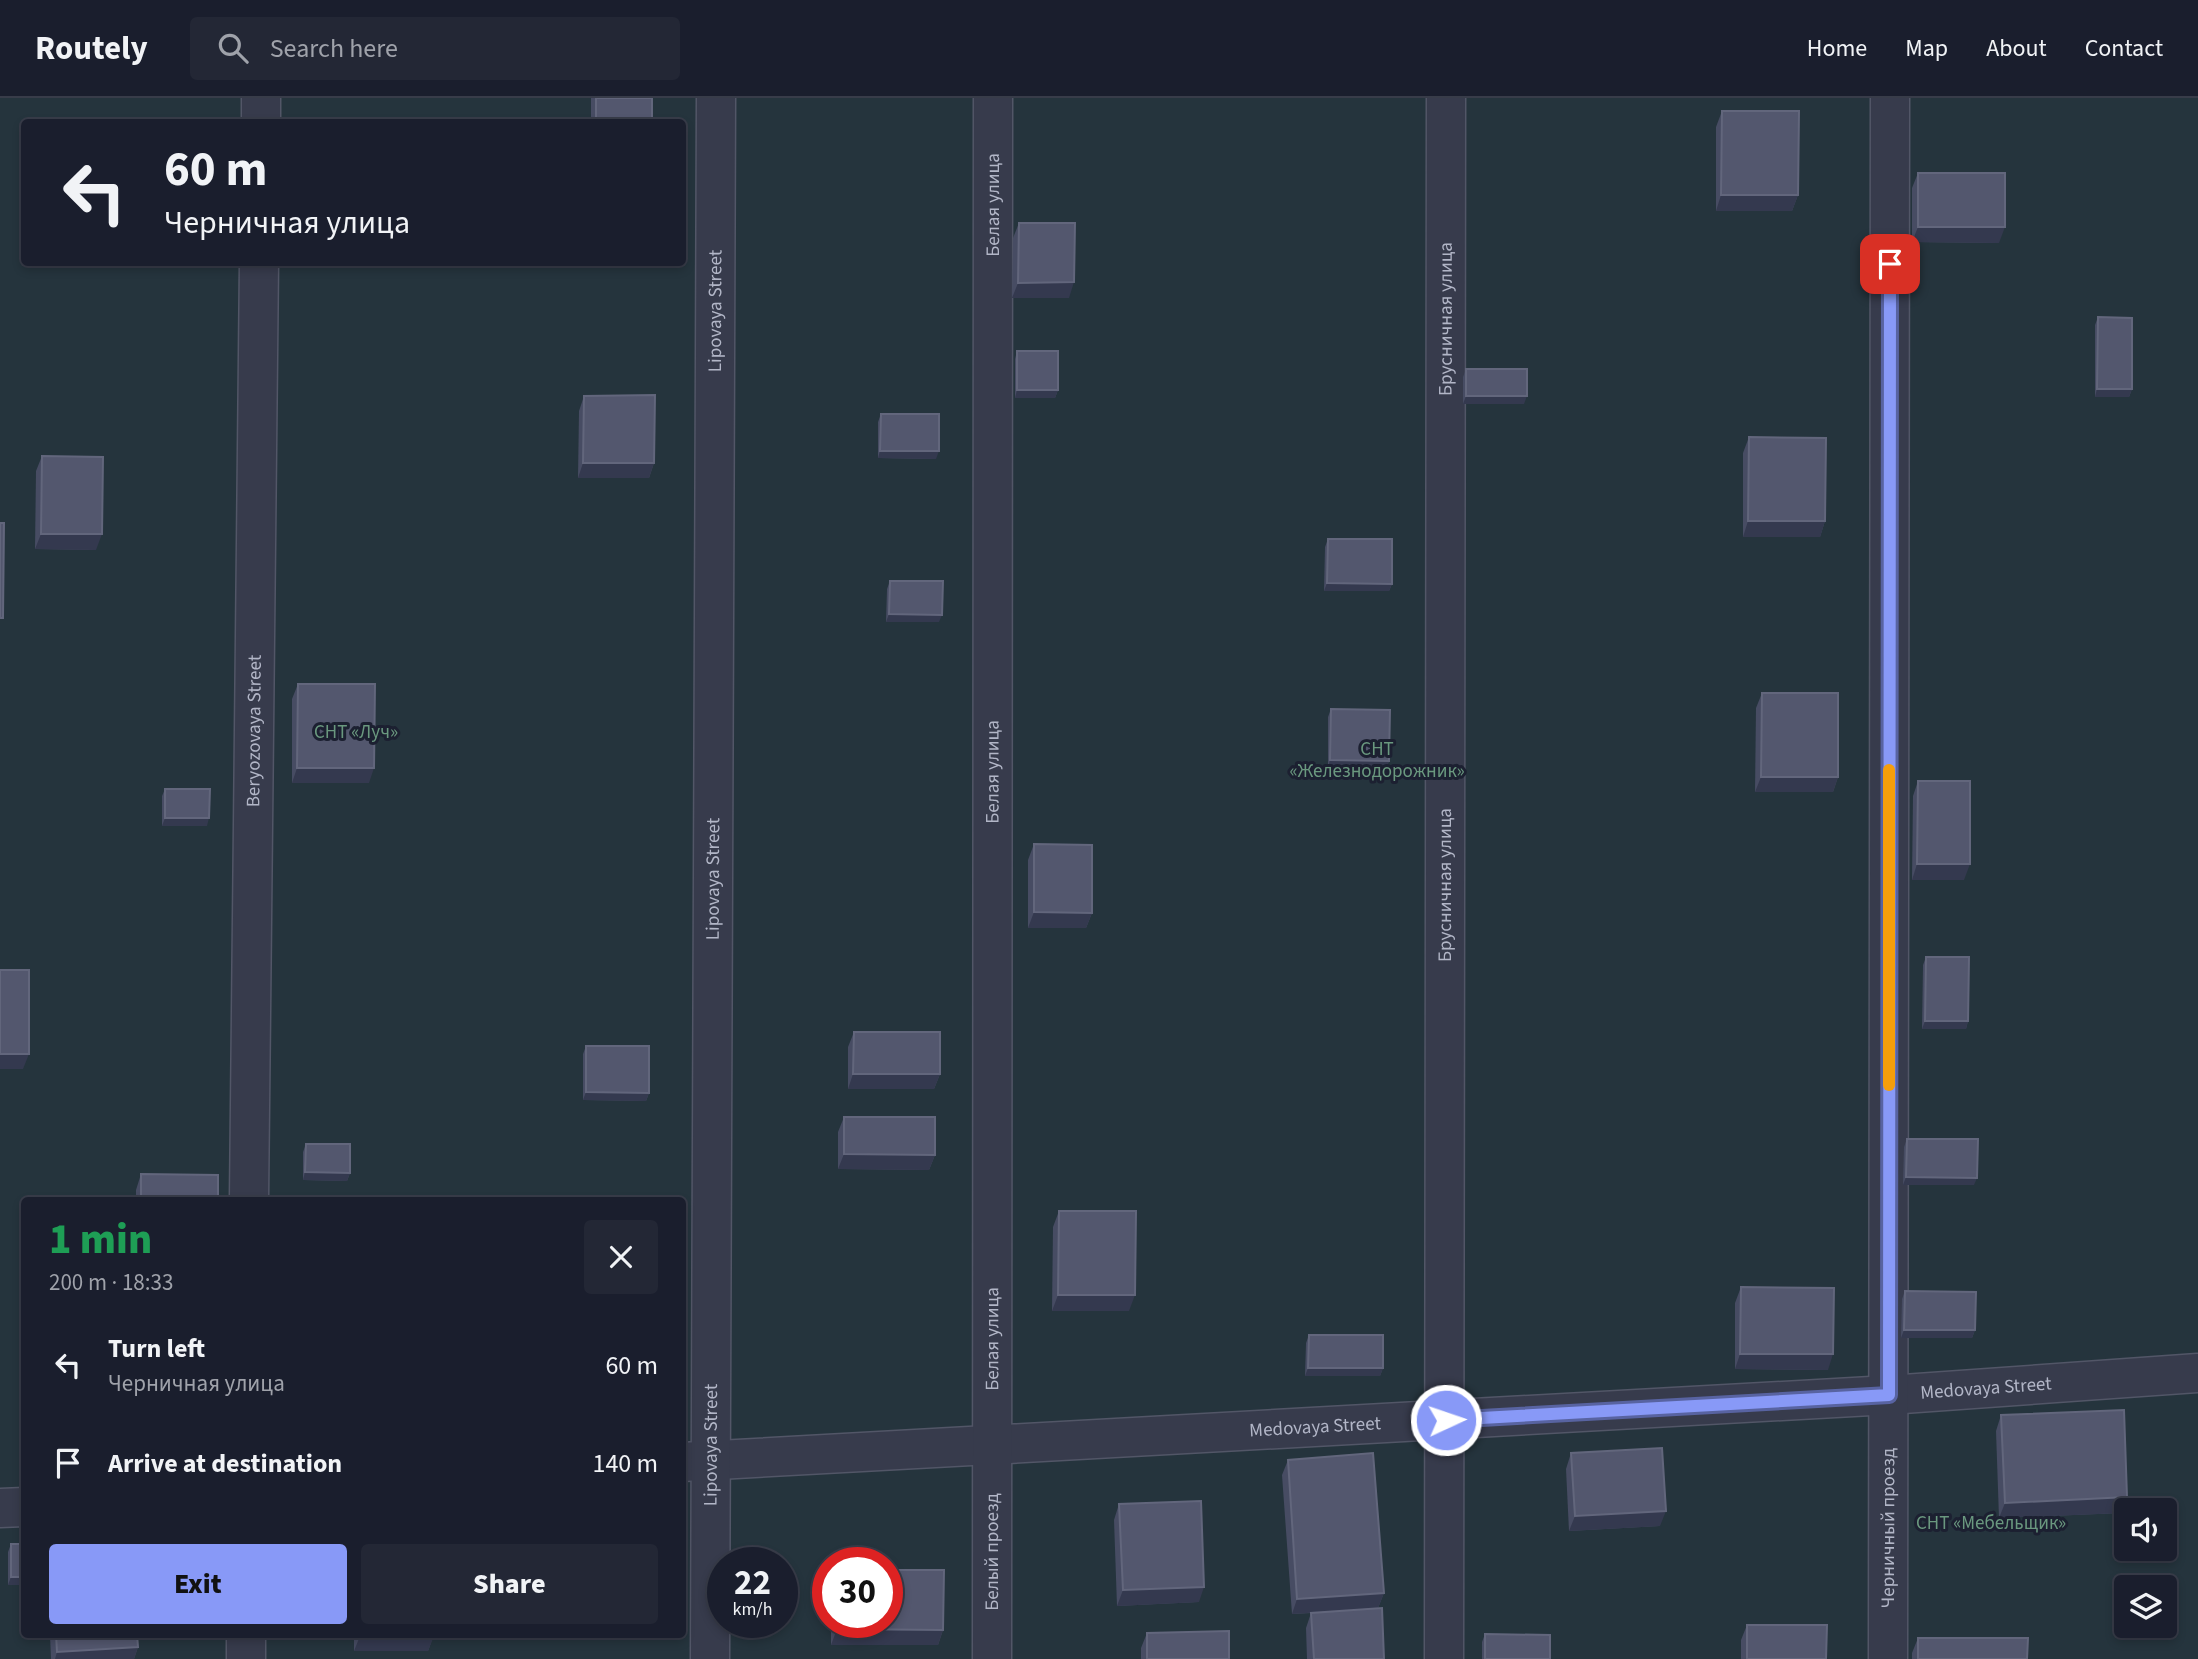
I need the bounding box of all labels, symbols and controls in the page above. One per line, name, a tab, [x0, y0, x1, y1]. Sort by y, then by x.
search box	[190, 17, 680, 80]
text: Routely	[35, 25, 148, 72]
icon: search	[214, 29, 252, 67]
text: Search here	[270, 30, 398, 67]
text: Home	[1807, 31, 1867, 66]
text: Map	[1905, 31, 1948, 66]
text: About	[1986, 31, 2047, 66]
text: Contact	[2085, 31, 2163, 66]
text: 60 m	[164, 135, 268, 205]
icon: left	[49, 147, 140, 238]
street label: Белая улица	[979, 153, 1006, 257]
text: Черничная улица	[164, 200, 410, 246]
pin	[1860, 234, 1920, 294]
street label: Брусничная улица	[1432, 242, 1459, 396]
icon: arrive	[1871, 245, 1909, 283]
street label: Lipovaya Street	[701, 249, 729, 372]
street label: Beryozovaya Street	[240, 654, 268, 807]
park label: СНТ «Луч»	[314, 719, 398, 746]
street label: Белая улица	[979, 720, 1006, 824]
park label: СНТ «Железнодорожник»	[1289, 736, 1465, 785]
street label: Брусничная улица	[1431, 808, 1459, 962]
street label: Lipovaya Street	[699, 817, 727, 940]
text: 1 min	[49, 1210, 152, 1270]
button: close	[584, 1220, 658, 1294]
text: 200 m · 18:33	[49, 1266, 173, 1299]
street label: Белая улица	[979, 1287, 1006, 1391]
text: Turn left	[108, 1330, 205, 1367]
icon: left	[49, 1346, 87, 1384]
text: 60 m	[605, 1347, 658, 1384]
text: Черничная улица	[108, 1367, 285, 1400]
street label: Medovaya Street	[1919, 1370, 2053, 1406]
street label: Lipovaya Street	[697, 1383, 725, 1506]
position arrow	[1409, 1383, 1483, 1457]
street label: Medovaya Street	[1249, 1410, 1382, 1444]
icon: arrive	[49, 1444, 87, 1482]
text: Arrive at destination	[108, 1445, 342, 1482]
text: 140 m	[592, 1445, 658, 1482]
street label: Черничный проезд	[1875, 1448, 1902, 1608]
street label: Белый проезд	[979, 1493, 1006, 1611]
map controls	[2114, 1498, 2177, 1638]
button: sound	[2114, 1498, 2177, 1561]
park label: СНТ «Мебельщик»	[1916, 1510, 2066, 1537]
button: Exit	[49, 1544, 347, 1624]
button: Share	[361, 1544, 658, 1624]
speed limit sign: 30	[812, 1547, 903, 1638]
text: 22	[734, 1558, 771, 1608]
button: layers	[2114, 1575, 2177, 1638]
text: km/h	[733, 1597, 772, 1622]

